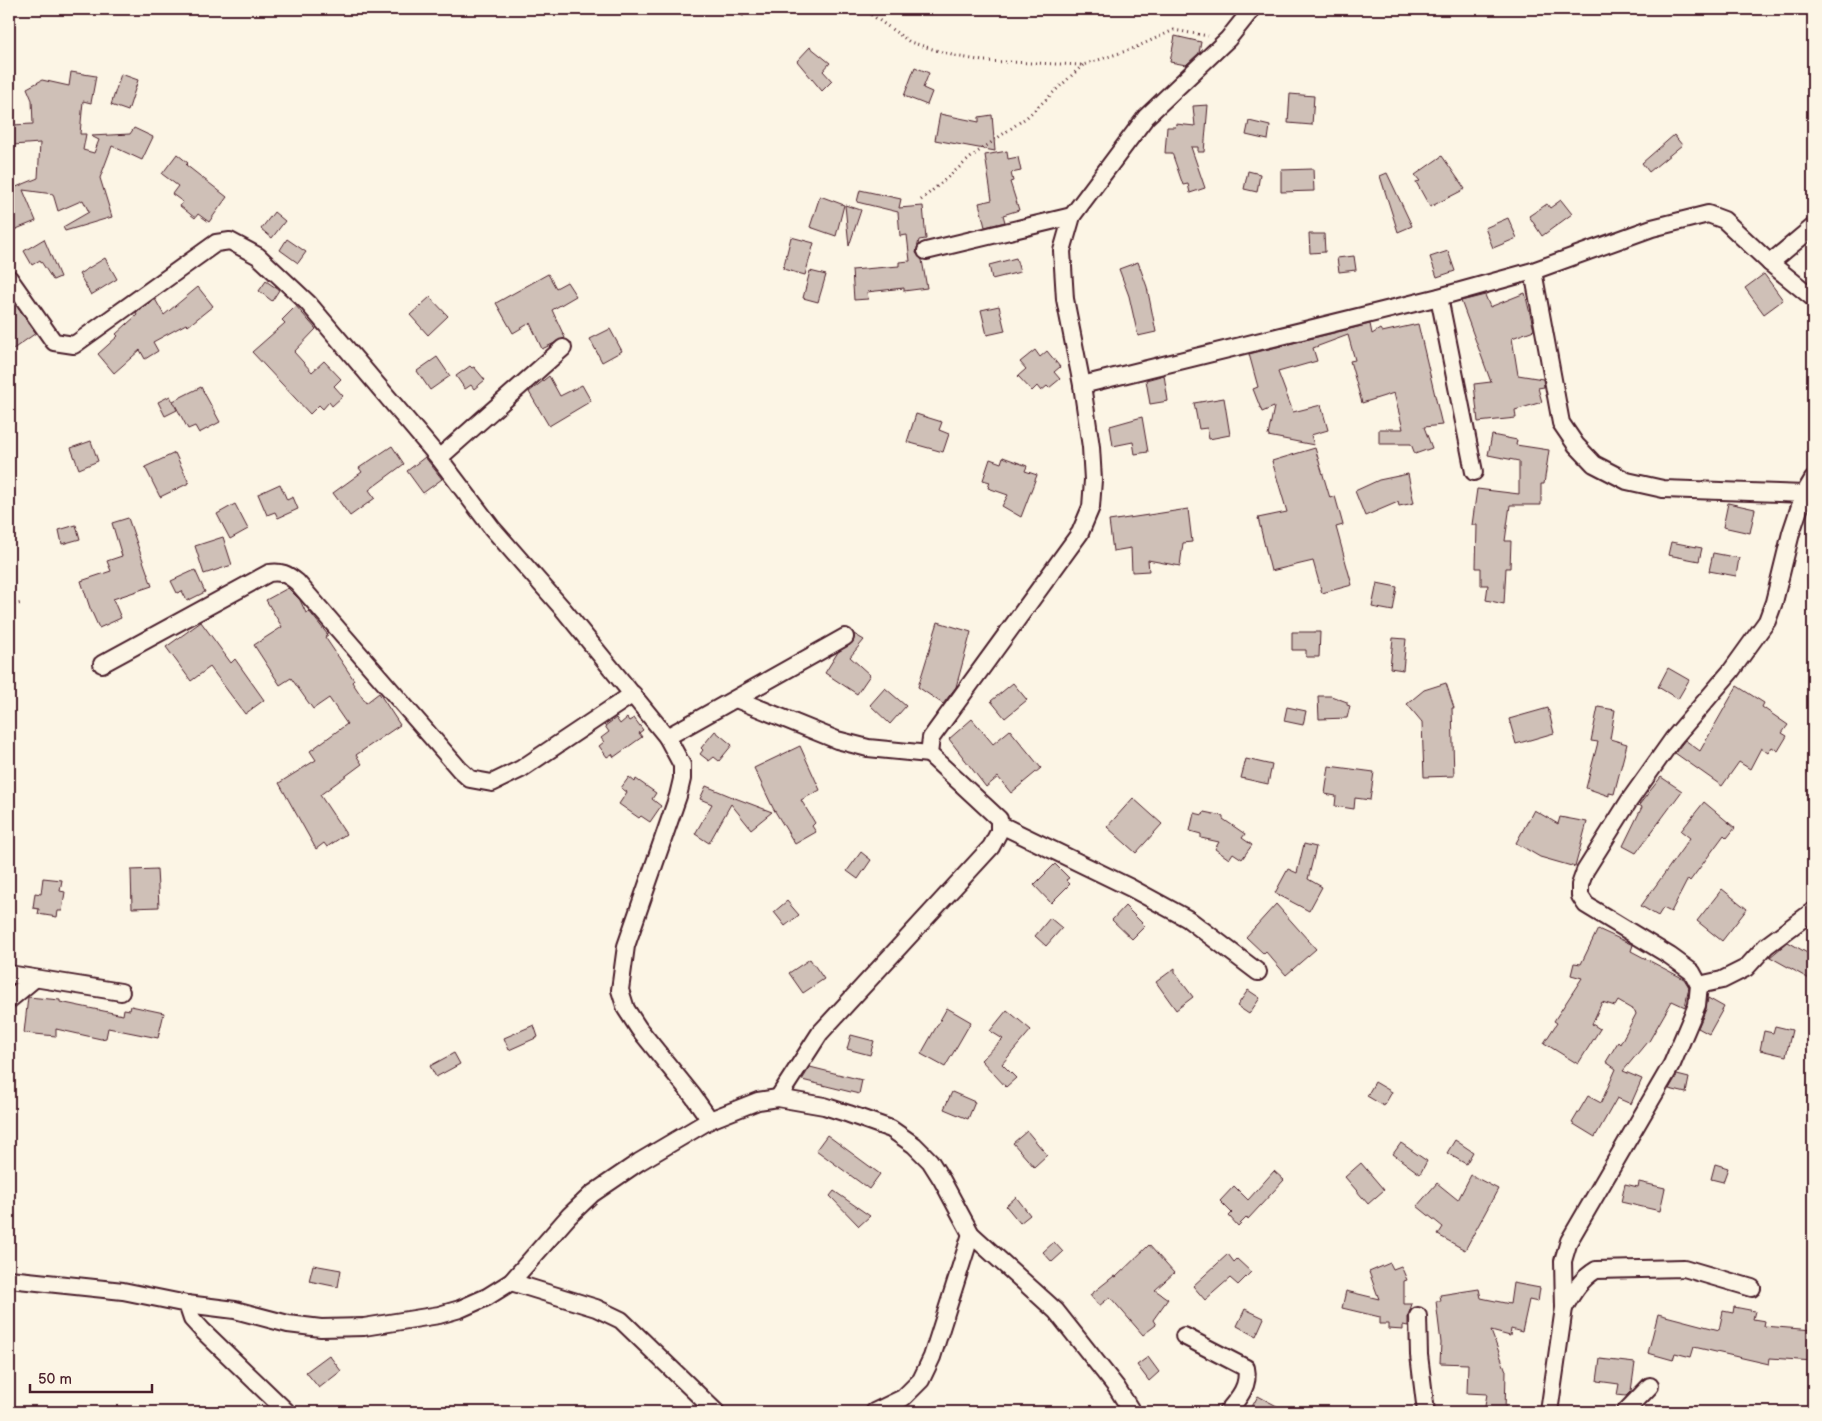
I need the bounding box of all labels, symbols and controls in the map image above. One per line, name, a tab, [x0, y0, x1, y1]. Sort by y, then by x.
scale bar	[30, 1361, 152, 1393]
text: 50 m	[38, 1370, 72, 1389]

